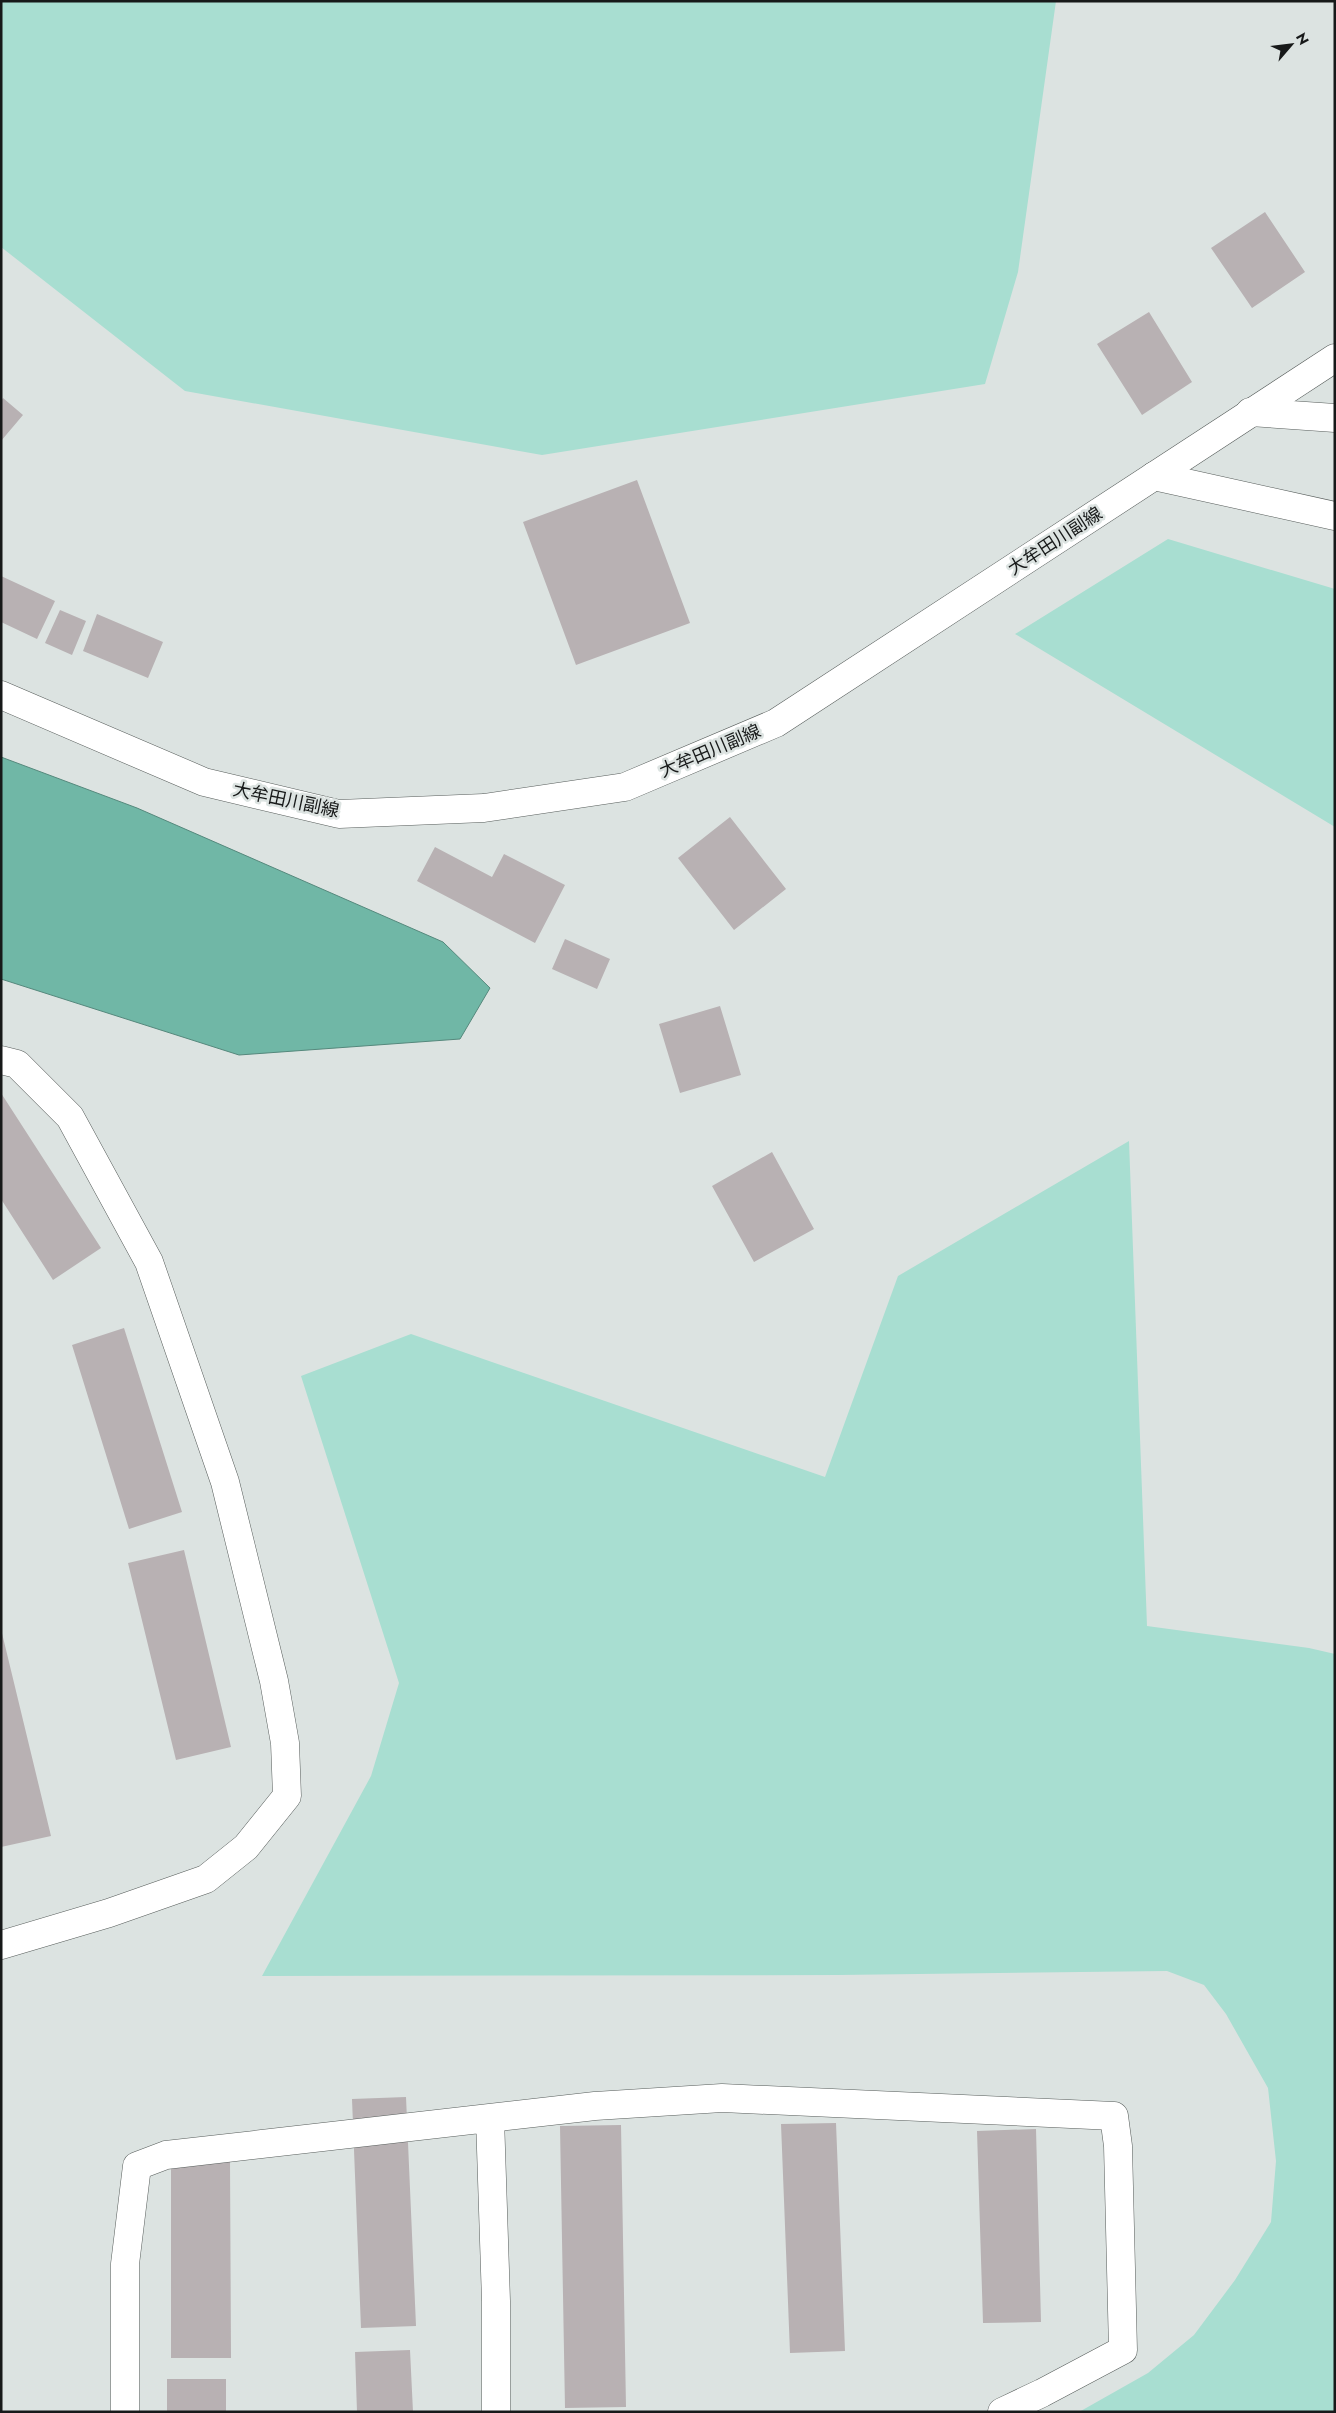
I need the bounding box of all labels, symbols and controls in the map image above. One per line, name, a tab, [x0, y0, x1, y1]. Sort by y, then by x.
north arrow	[1266, 20, 1316, 70]
text: N	[1291, 29, 1314, 49]
street label: 大牟田川副線	[1003, 501, 1107, 581]
street label: 大牟田川副線	[655, 718, 765, 784]
street label: 大牟田川副線	[230, 776, 342, 824]

